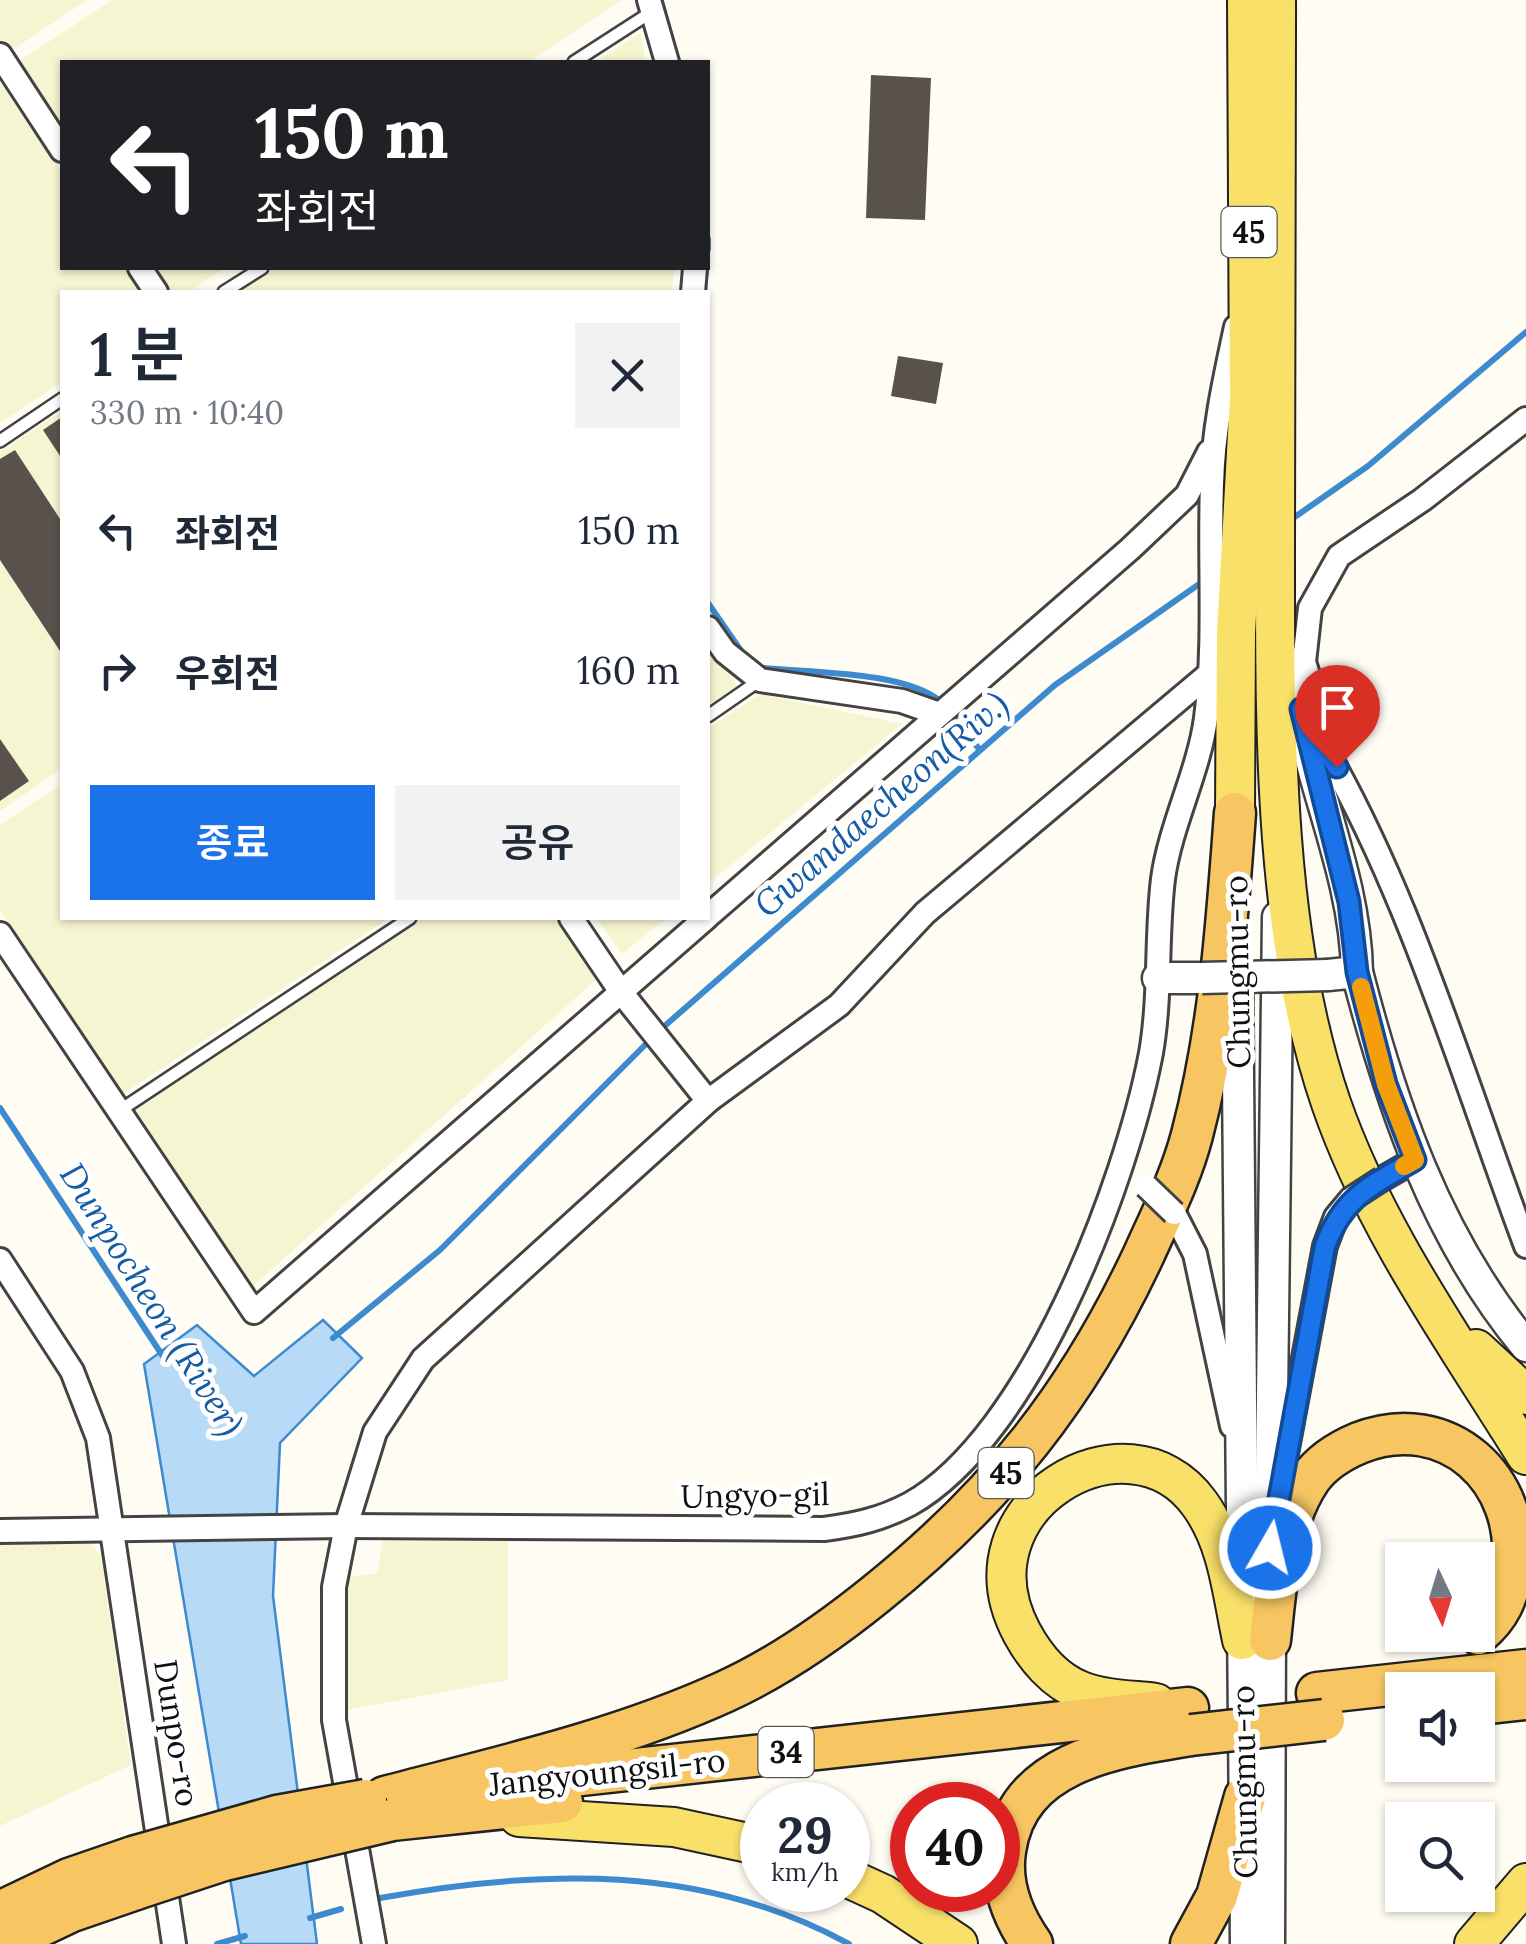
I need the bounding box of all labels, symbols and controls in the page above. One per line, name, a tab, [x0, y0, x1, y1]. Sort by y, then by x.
text: 150 m	[255, 88, 449, 177]
icon: left	[90, 100, 220, 230]
text: 좌회전	[255, 182, 379, 239]
road number: 45	[1222, 207, 1276, 257]
text: 1 분	[90, 316, 185, 392]
button: close	[575, 323, 680, 428]
text: 330 m · 10:40	[90, 392, 284, 433]
icon: left	[90, 503, 145, 558]
text: 150 m	[578, 506, 680, 554]
text: 좌회전	[175, 509, 280, 557]
icon: right	[90, 643, 145, 698]
text: 160 m	[577, 646, 680, 694]
text: 우회전	[175, 649, 280, 697]
pin	[1295, 665, 1380, 768]
icon: arrive	[1310, 680, 1365, 735]
water label: Gwandaecheon(Riv.)	[745, 681, 1017, 927]
button: 종료	[90, 785, 375, 900]
button: 공유	[395, 785, 680, 900]
street label: Chungmu-ro	[1215, 875, 1259, 1069]
water label: Dunpocheon (River)	[50, 1154, 254, 1444]
road number: 45	[978, 1448, 1034, 1498]
street label: Ungyo-gil	[680, 1473, 830, 1517]
position arrow	[1218, 1496, 1322, 1600]
north arrow	[1385, 1542, 1495, 1652]
map controls	[1385, 1542, 1495, 1912]
street label: Dunpo-ro	[145, 1657, 209, 1809]
button: sound	[1385, 1672, 1495, 1782]
street label: Chungmu-ro	[1222, 1685, 1266, 1879]
road number: 34	[758, 1727, 814, 1777]
street label: Jangyoungsil-ro	[486, 1739, 727, 1805]
speed limit sign: 40	[890, 1782, 1020, 1912]
button: search	[1385, 1802, 1495, 1912]
text: 29	[777, 1803, 833, 1867]
text: km/h	[771, 1856, 839, 1888]

